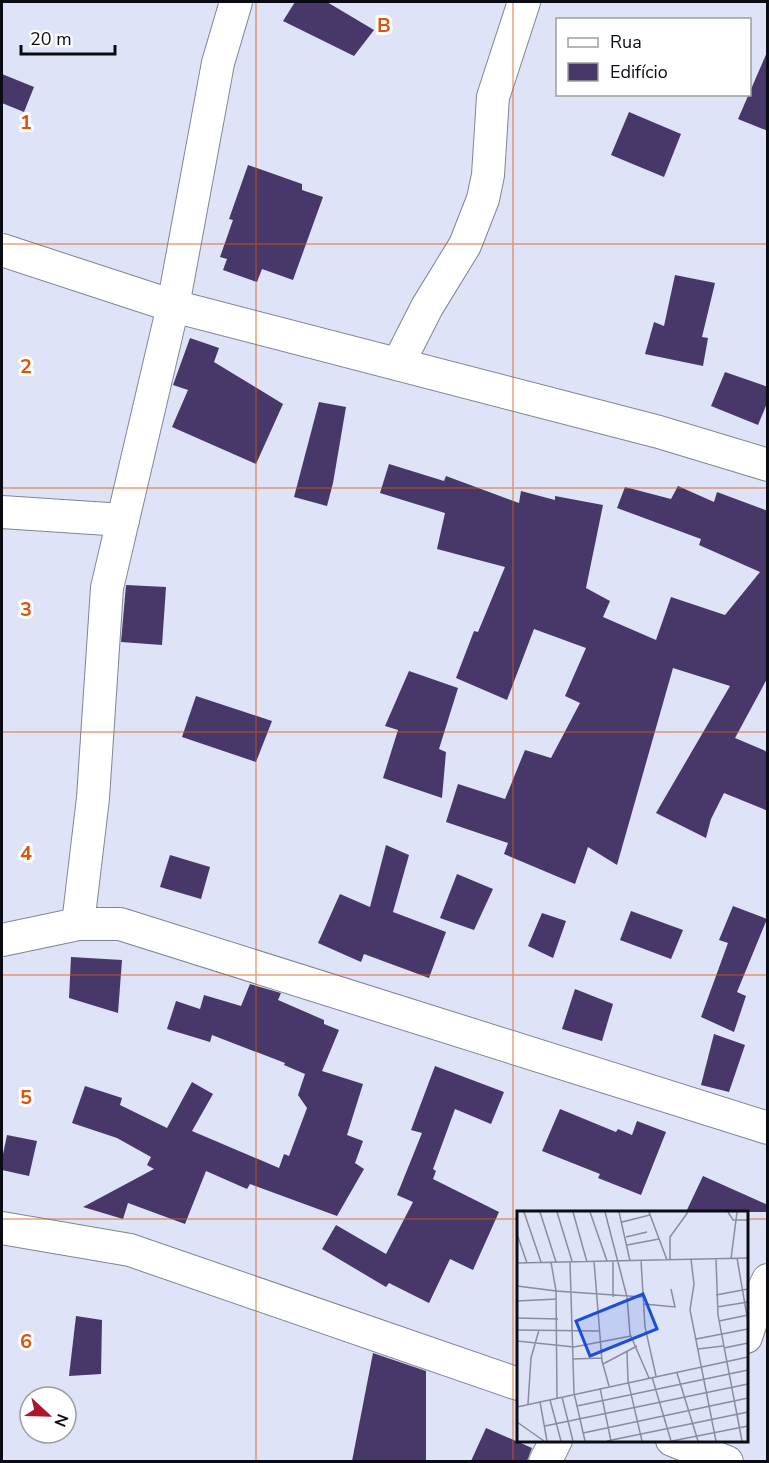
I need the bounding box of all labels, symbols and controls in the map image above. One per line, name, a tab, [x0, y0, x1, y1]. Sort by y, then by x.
text: B	[377, 12, 391, 39]
scale bar	[21, 18, 116, 56]
legend	[556, 18, 751, 96]
text: 20 m	[30, 27, 72, 51]
text: Rua	[610, 30, 642, 54]
text: Edifício	[610, 60, 668, 84]
text: 1	[20, 109, 32, 136]
text: 2	[20, 353, 32, 380]
text: 3	[20, 596, 32, 623]
text: 4	[20, 840, 32, 867]
text: 5	[20, 1084, 32, 1111]
inset map	[517, 1211, 748, 1442]
text: 6	[20, 1328, 32, 1355]
north arrow	[18, 1385, 78, 1445]
text: N	[49, 1411, 73, 1430]

